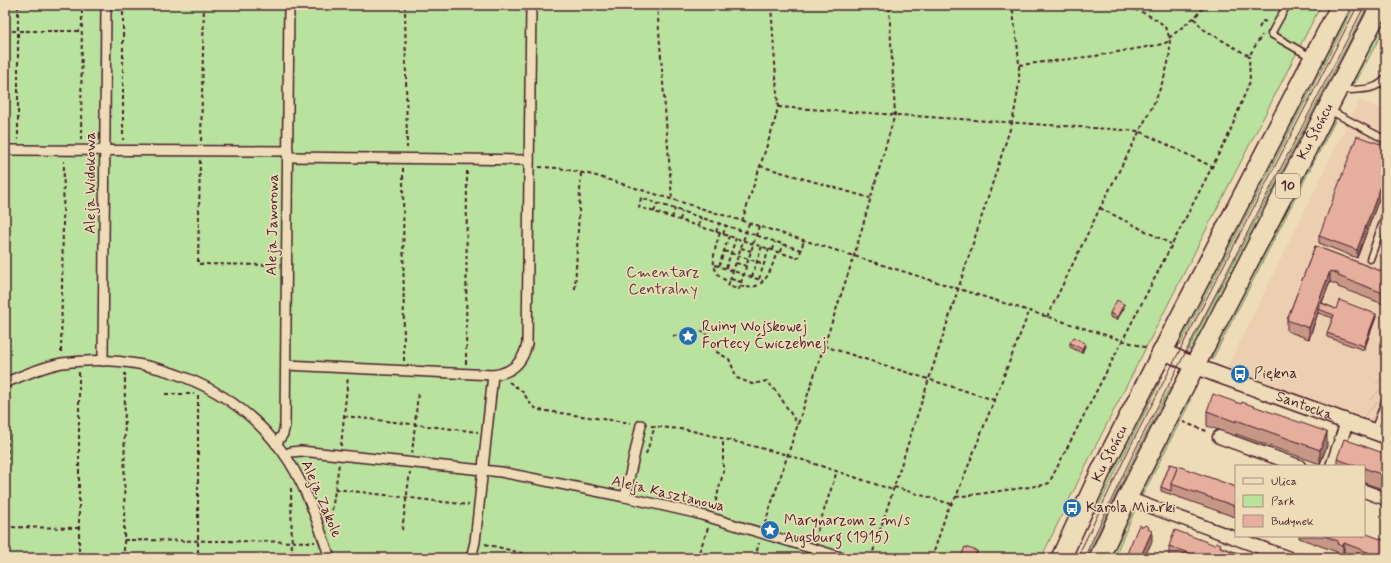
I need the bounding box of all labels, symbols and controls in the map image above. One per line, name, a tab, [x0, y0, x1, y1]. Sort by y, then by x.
street label: Ku Słońcu	[1293, 100, 1338, 164]
street label: Aleja Widokowa	[81, 132, 101, 234]
street label: Aleja Jaworowa	[262, 173, 284, 276]
road number: 10	[1276, 174, 1300, 198]
park label: Cmentarz Centralny	[626, 263, 700, 300]
place label: Ruiny Wojskowej Fortecy Ćwiczebnej	[702, 317, 826, 354]
place icon: Ruiny Wojskowej Fortecy Ćwiczebnej	[677, 325, 699, 347]
bus stop icon: Piękna	[1229, 363, 1251, 385]
place label: Piękna	[1254, 364, 1297, 384]
street label: Santocka	[1273, 387, 1337, 426]
street label: Ku Słońcu	[1087, 422, 1133, 485]
street label: Aleja Zakole	[296, 457, 346, 541]
legend	[1235, 465, 1365, 537]
street label: Aleja Kasztanowa	[609, 471, 727, 517]
text: Ulica	[1271, 474, 1297, 490]
text: Park	[1271, 494, 1295, 510]
bus stop icon: Karola Miarki	[1061, 497, 1083, 519]
place label: Karola Miarki	[1086, 498, 1176, 518]
place label: Marynarzom z m/s Augsburg (1915)	[784, 511, 910, 549]
text: Budynek	[1271, 514, 1314, 530]
place icon: Marynarzom z m/s Augsburg (1915)	[759, 519, 781, 541]

